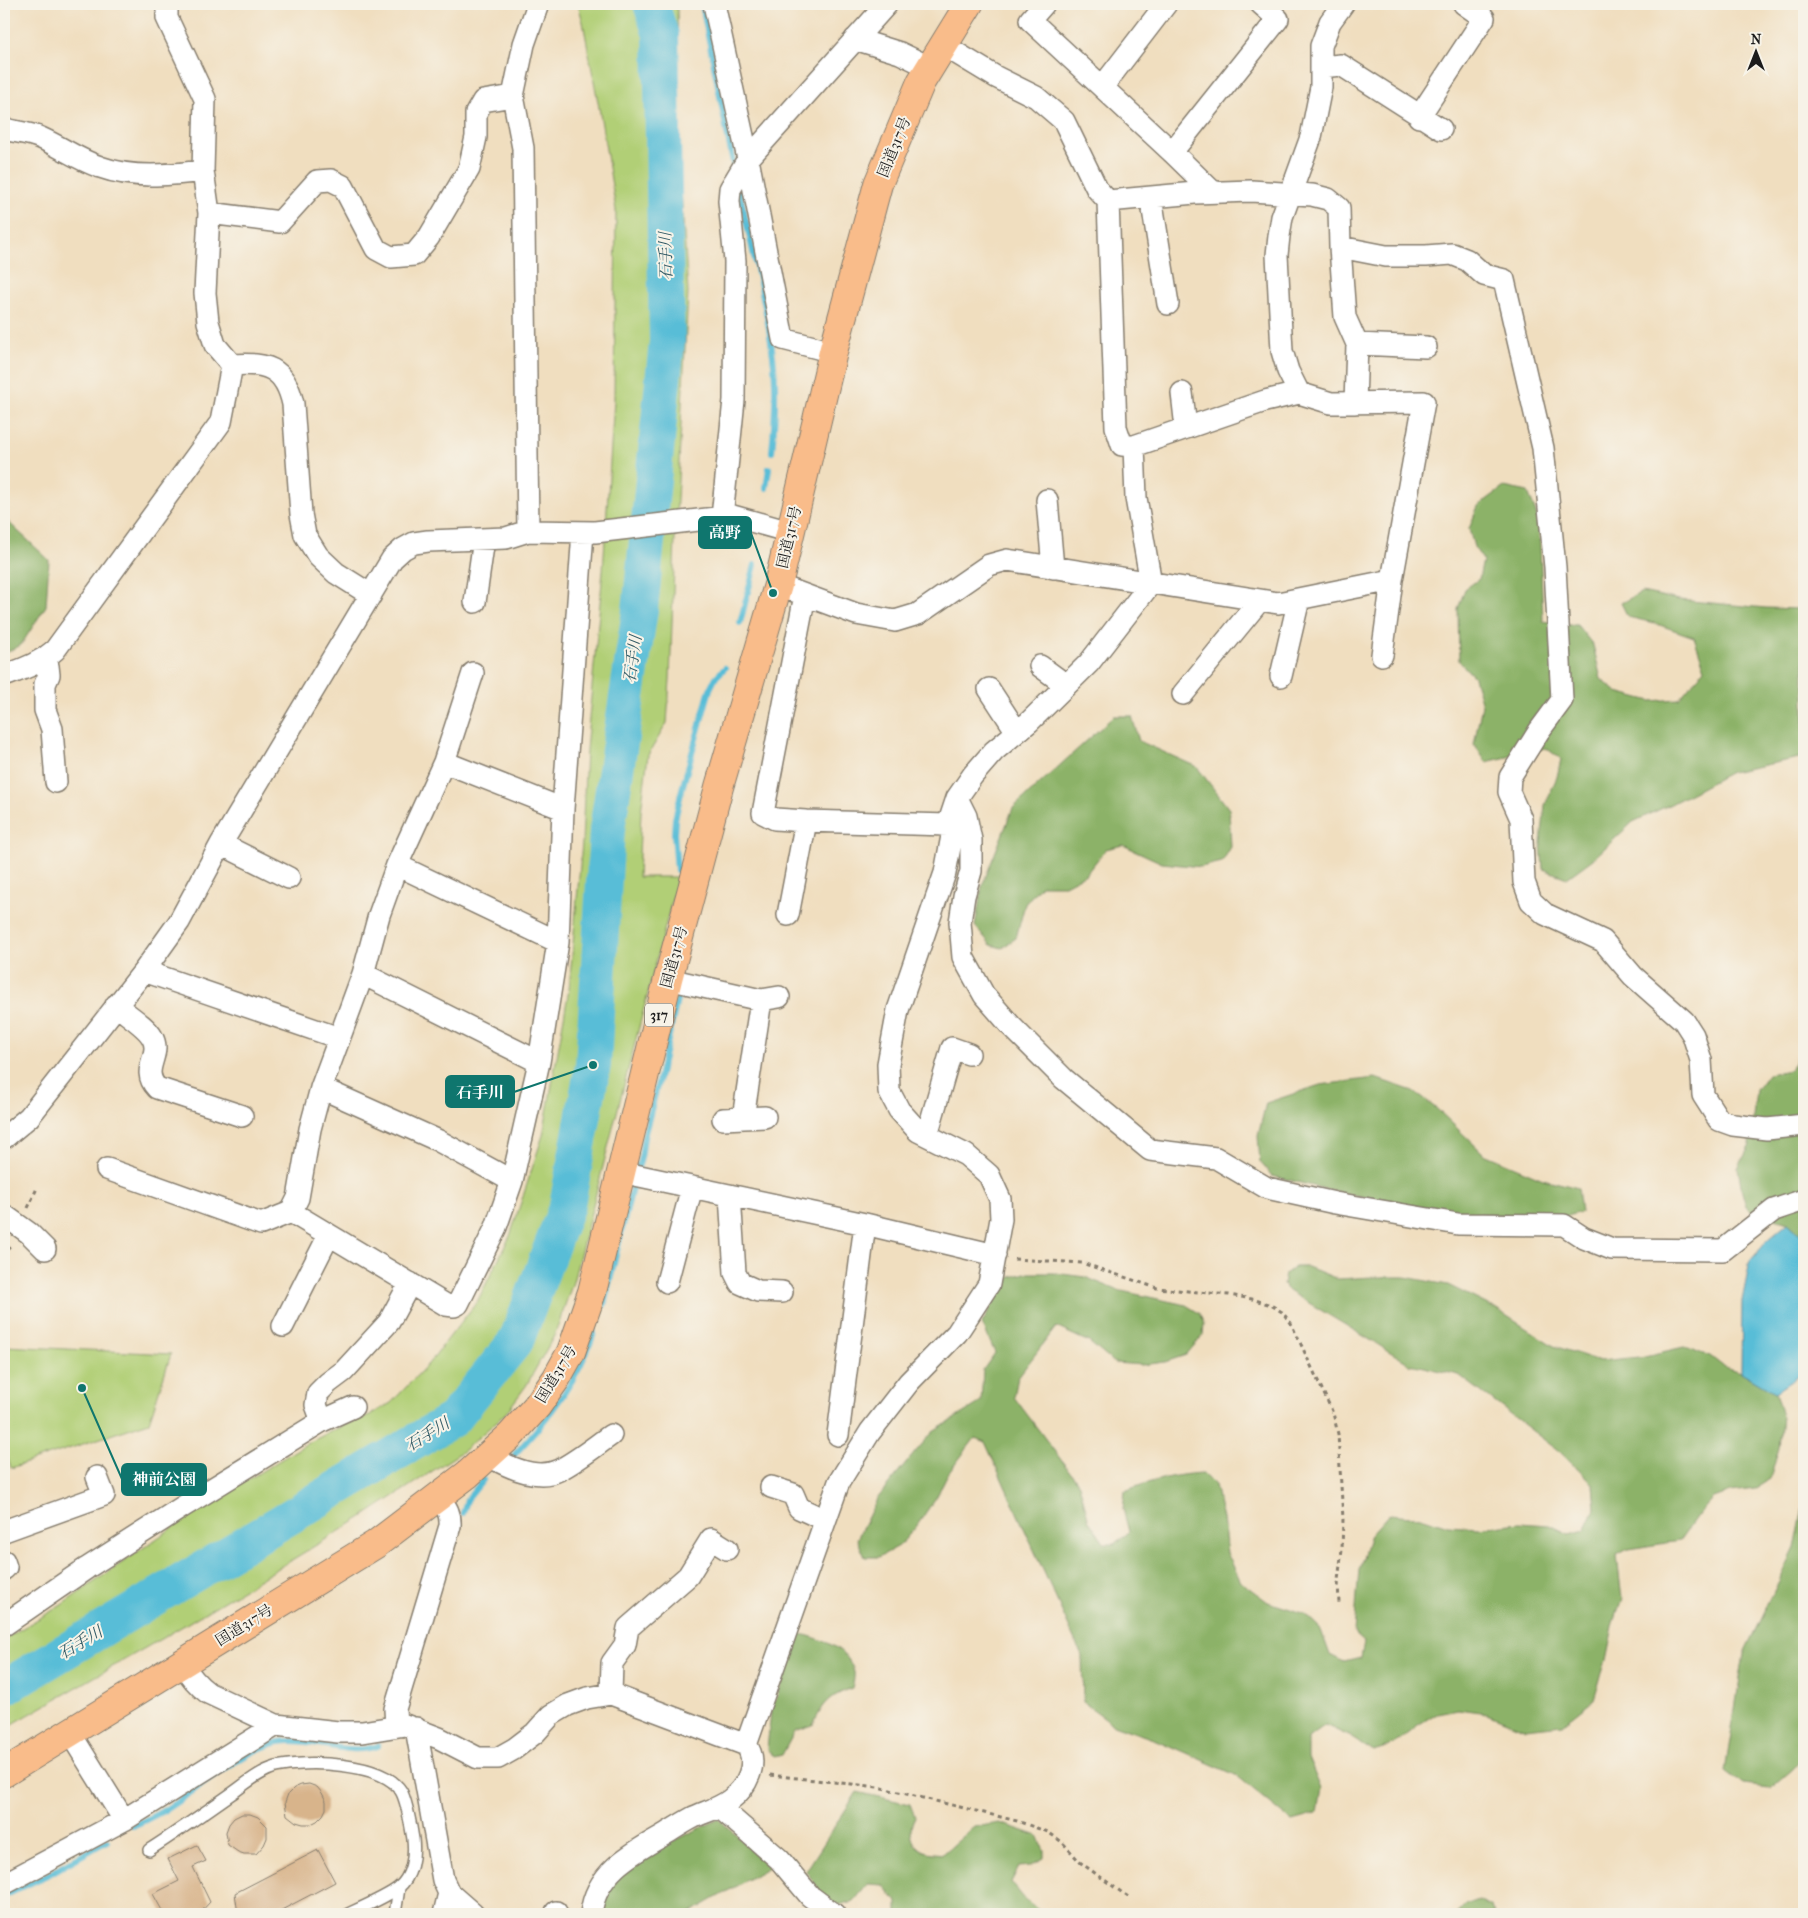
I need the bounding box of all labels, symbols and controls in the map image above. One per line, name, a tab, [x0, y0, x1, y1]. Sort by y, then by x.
north arrow	[1730, 28, 1780, 78]
text: N	[1751, 31, 1762, 48]
street label: 国道317号	[874, 114, 914, 180]
water label: 石手川	[656, 230, 675, 280]
street label: 国道317号	[773, 504, 805, 570]
callout: 高野	[699, 517, 751, 548]
text: 高野	[709, 523, 741, 542]
water label: 石手川	[620, 632, 646, 684]
street label: 国道317号	[657, 924, 691, 990]
road number: 317	[645, 1004, 673, 1026]
callout: 石手川	[446, 1076, 514, 1107]
text: 石手川	[456, 1083, 504, 1102]
street label: 国道317号	[532, 1342, 580, 1406]
water label: 石手川	[402, 1413, 454, 1455]
callout: 神前公園	[122, 1464, 206, 1495]
text: 神前公園	[132, 1470, 196, 1489]
street label: 国道317号	[212, 1600, 276, 1650]
water label: 石手川	[55, 1621, 107, 1663]

